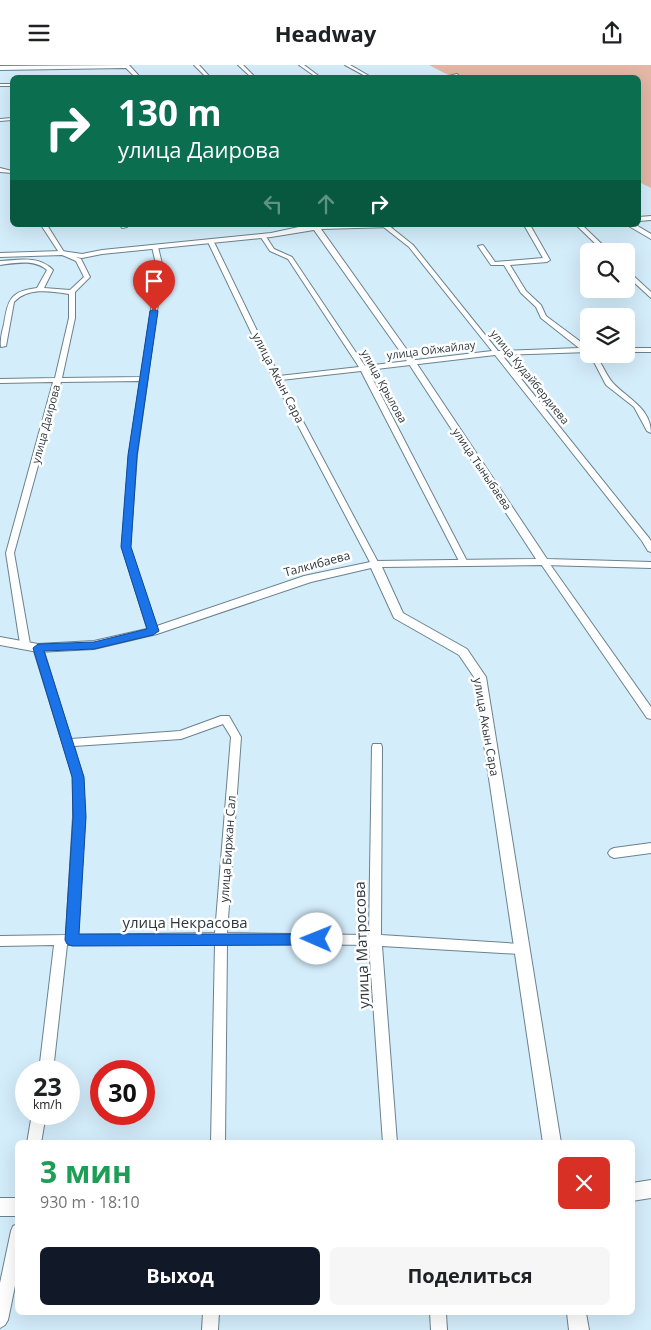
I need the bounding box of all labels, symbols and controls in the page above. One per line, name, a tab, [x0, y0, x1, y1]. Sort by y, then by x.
text: Headway	[275, 18, 376, 48]
icon: menu	[25, 19, 53, 47]
icon: share	[598, 19, 626, 47]
text: 130 m	[118, 89, 222, 136]
icon: right	[35, 95, 100, 160]
text: улица Даирова	[118, 134, 280, 164]
icon: left	[259, 190, 287, 218]
icon: ahead	[312, 190, 340, 218]
icon: right	[365, 190, 393, 218]
map controls	[580, 243, 635, 363]
button: search	[580, 243, 635, 298]
pin	[133, 260, 175, 311]
icon: arrive	[140, 267, 168, 295]
button: layers	[580, 308, 635, 363]
street label: улица Кудайбердиева	[488, 326, 573, 427]
street label: улица Акын Сара	[248, 329, 309, 426]
street label: улица Ойжайлау	[386, 337, 477, 362]
street label: улица Крылова	[358, 346, 411, 425]
street label: улица Даирова	[28, 383, 63, 465]
street label: улица Тыныбаева	[449, 425, 515, 513]
street label: Талкибаева	[282, 546, 352, 581]
street label: улица Акын Сара	[469, 676, 504, 778]
street label: улица Биржан Сал	[215, 795, 240, 903]
street label: улица Матросова	[349, 881, 373, 1009]
street label: улица Некрасова	[122, 912, 248, 932]
position arrow	[290, 912, 342, 964]
speed limit sign: 30	[90, 1060, 155, 1125]
text: 23	[33, 1069, 62, 1103]
text: km/h	[33, 1096, 62, 1113]
text: 3 мин	[40, 1151, 132, 1192]
button: close	[558, 1157, 610, 1209]
text: 930 m · 18:10	[40, 1191, 140, 1213]
button: Выход	[40, 1247, 320, 1305]
button: Поделиться	[330, 1247, 610, 1305]

